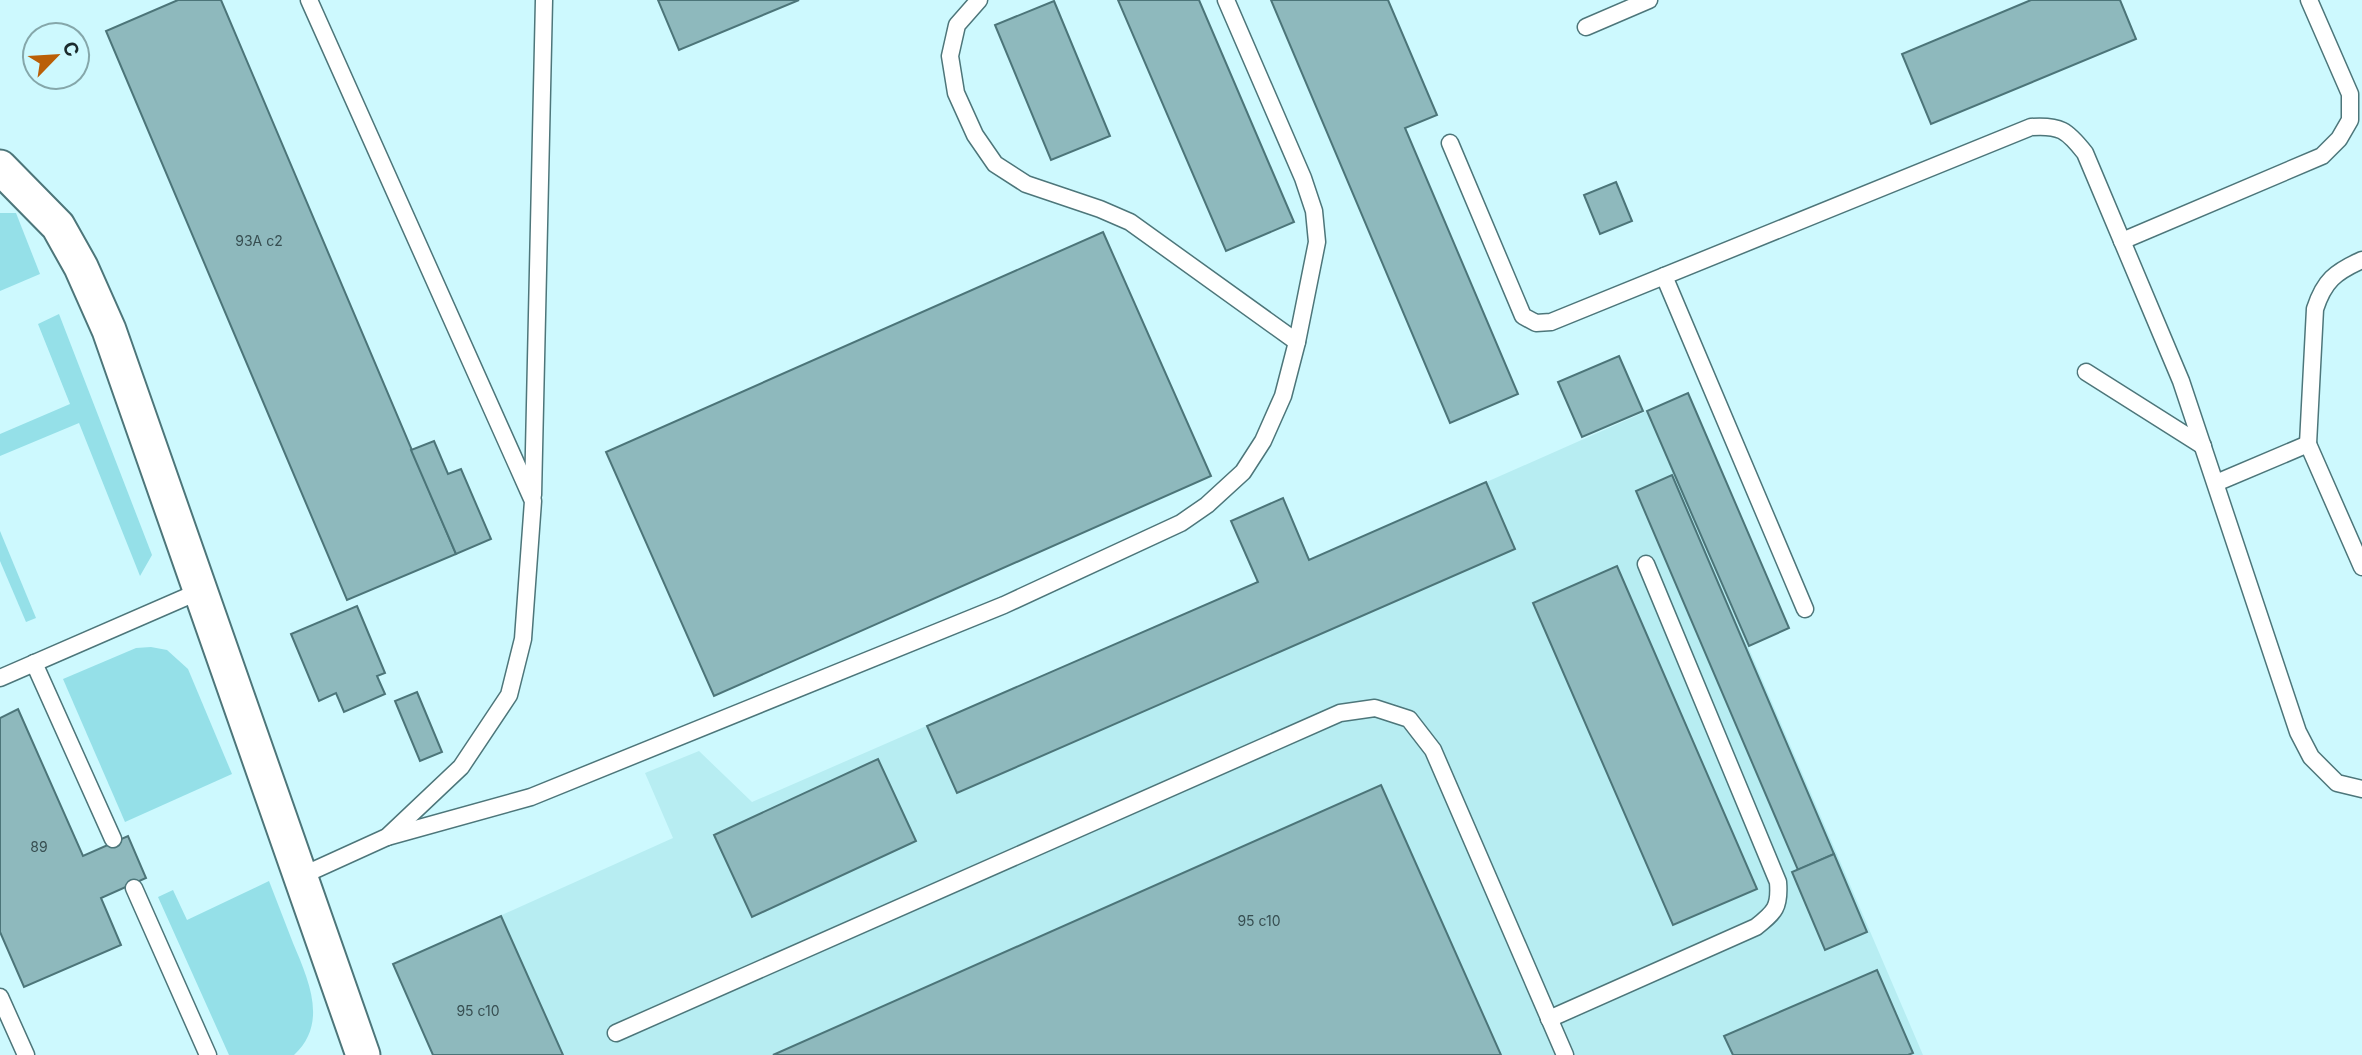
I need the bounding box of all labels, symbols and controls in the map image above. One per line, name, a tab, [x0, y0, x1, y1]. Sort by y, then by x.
north arrow	[21, 21, 91, 91]
text: С	[58, 38, 84, 60]
house number: 93А с2	[235, 232, 283, 249]
house number: 89	[30, 838, 48, 855]
house number: 95 с10	[1237, 912, 1281, 929]
house number: 95 с10	[456, 1002, 500, 1019]

